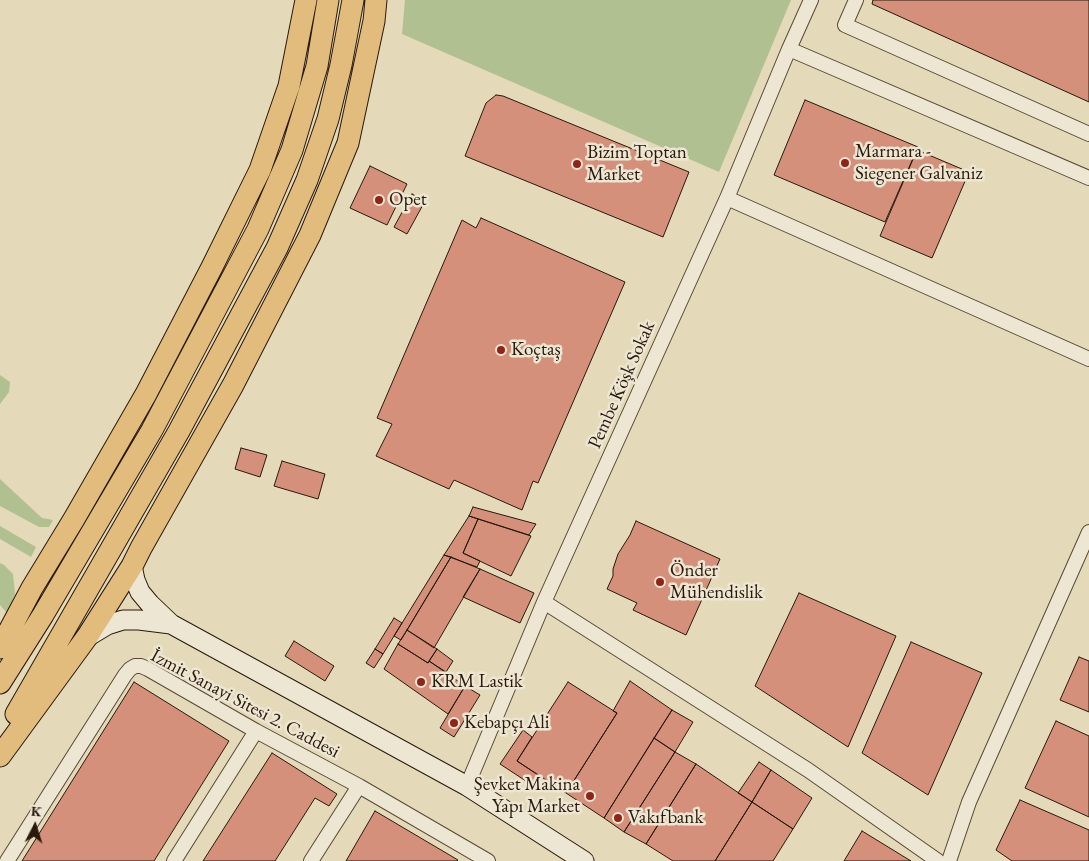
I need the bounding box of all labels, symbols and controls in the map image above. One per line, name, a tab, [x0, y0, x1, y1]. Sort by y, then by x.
place label: Marmara - Siegener Galvaniz	[855, 141, 983, 185]
place label: Bizim Toptan Market	[587, 142, 687, 186]
marker: Marmara - Siegener Galvaniz	[839, 157, 851, 169]
marker: Bizim Toptan Market	[571, 158, 583, 170]
place label: Opet	[389, 189, 427, 211]
marker: Opet	[373, 194, 385, 206]
street label: Pembe Köşk Sokak	[584, 318, 660, 452]
place label: Koçtaş	[511, 339, 561, 361]
marker: Koçtaş	[495, 344, 507, 356]
place label: Önder Mühendislik	[670, 560, 763, 604]
marker: Önder Mühendislik	[654, 576, 666, 588]
street label: İzmit Sanayi Sitesi 2. Caddesi	[147, 644, 343, 764]
place label: KRM Lastik	[431, 671, 523, 693]
marker: KRM Lastik	[415, 676, 427, 688]
place label: Kebapçı Ali	[464, 712, 549, 734]
marker: Kebapçı Ali	[448, 717, 460, 729]
place label: Şevket Makina Yapı Market	[474, 774, 580, 818]
marker: Şevket Makina Yapı Market	[584, 790, 596, 802]
north arrow	[10, 801, 60, 851]
text: K	[30, 802, 42, 820]
place label: Vakıfbank	[628, 807, 703, 829]
marker: Vakıfbank	[612, 812, 624, 824]

